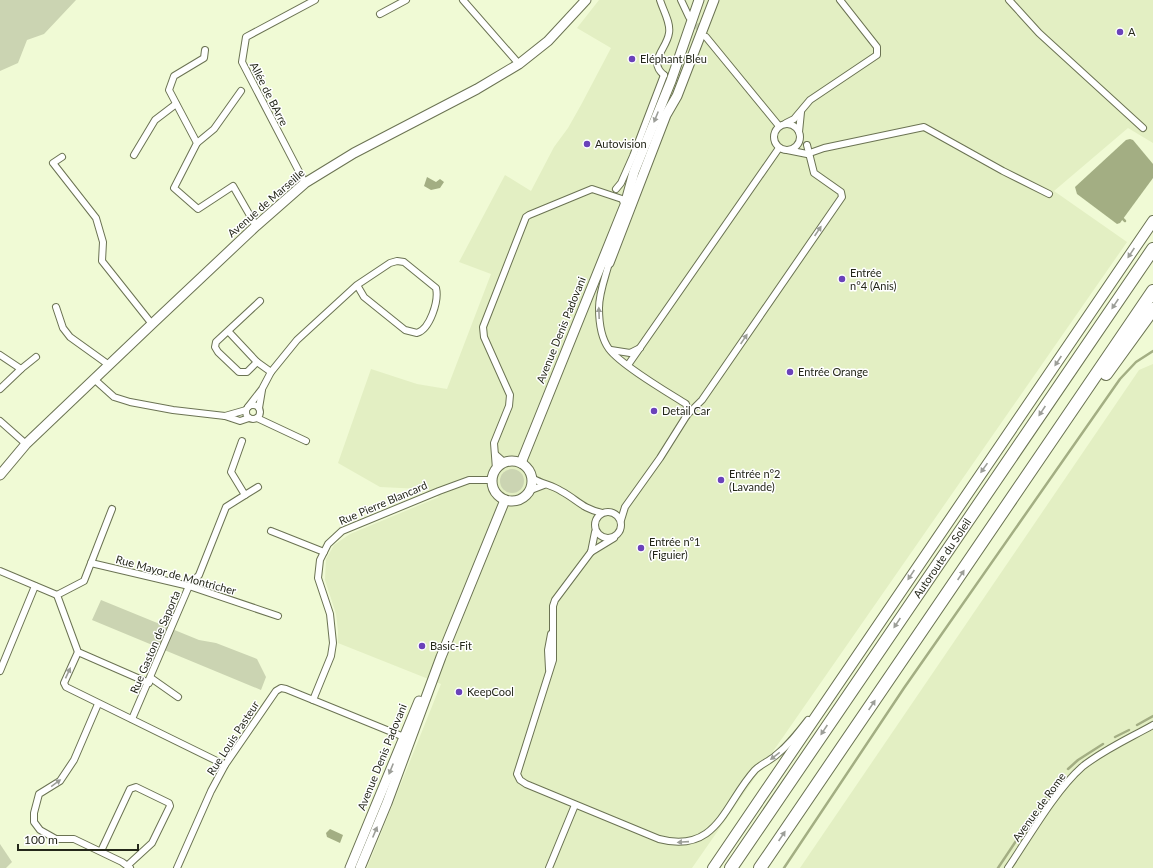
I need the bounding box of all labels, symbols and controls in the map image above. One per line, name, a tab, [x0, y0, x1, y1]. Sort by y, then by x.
place label: A	[1128, 25, 1136, 38]
marker: A	[1115, 27, 1125, 37]
place label: Eléphant Bleu	[640, 52, 707, 65]
marker: Eléphant Bleu	[627, 54, 637, 64]
street label: Allée de BArre	[248, 60, 291, 128]
one-way arrow	[653, 112, 659, 124]
place label: Autovision	[595, 137, 647, 150]
marker: Autovision	[582, 139, 592, 149]
street label: Avenue de Marseille	[225, 166, 307, 240]
one-way arrow	[814, 226, 822, 237]
one-way arrow	[1127, 248, 1135, 259]
place label: Entrée n°4 (Anis)	[850, 266, 897, 292]
street label: Avenue Denis Padovani	[533, 274, 588, 385]
marker: Entrée n°4 (Anis)	[837, 274, 847, 284]
one-way arrow	[1111, 299, 1119, 309]
one-way arrow	[596, 307, 603, 319]
one-way arrow	[740, 333, 748, 344]
one-way arrow	[1054, 356, 1062, 366]
place label: Entrée Orange	[798, 365, 868, 378]
marker: Entrée Orange	[785, 367, 795, 377]
place label: Detail Car	[662, 404, 710, 417]
marker: Detail Car	[649, 406, 659, 416]
one-way arrow	[1038, 406, 1046, 417]
one-way arrow	[980, 463, 988, 473]
place label: Entrée n°2 (Lavande)	[729, 467, 781, 493]
marker: Entrée n°2 (Lavande)	[716, 475, 726, 485]
street label: Rue Pierre Blancard	[337, 478, 429, 527]
street label: Autoroute du Soleil	[910, 516, 973, 600]
place label: Entrée n°1 (Figuier)	[649, 535, 701, 561]
marker: Entrée n°1 (Figuier)	[636, 543, 646, 553]
street label: Rue Mayor de Montricher	[115, 552, 238, 597]
one-way arrow	[907, 570, 915, 581]
one-way arrow	[957, 570, 965, 580]
street label: Rue Gaston de Saporta	[127, 588, 182, 695]
one-way arrow	[893, 618, 901, 628]
place label: Basic-Fit	[430, 639, 472, 652]
marker: Basic-Fit	[417, 641, 427, 651]
one-way arrow	[65, 668, 71, 679]
place label: KeepCool	[467, 685, 514, 698]
marker: KeepCool	[454, 687, 464, 697]
street label: Rue Louis Pasteur	[204, 698, 261, 777]
one-way arrow	[868, 700, 876, 711]
street label: Avenue Denis Padovani	[354, 701, 409, 812]
one-way arrow	[821, 725, 828, 736]
one-way arrow	[769, 752, 780, 760]
one-way arrow	[387, 763, 394, 775]
street label: Avenue de Rome	[1009, 770, 1068, 844]
one-way arrow	[50, 779, 61, 787]
scale bar	[18, 826, 138, 852]
one-way arrow	[371, 826, 378, 838]
one-way arrow	[778, 831, 786, 841]
text: 100 m	[24, 832, 58, 847]
one-way arrow	[677, 838, 689, 845]

